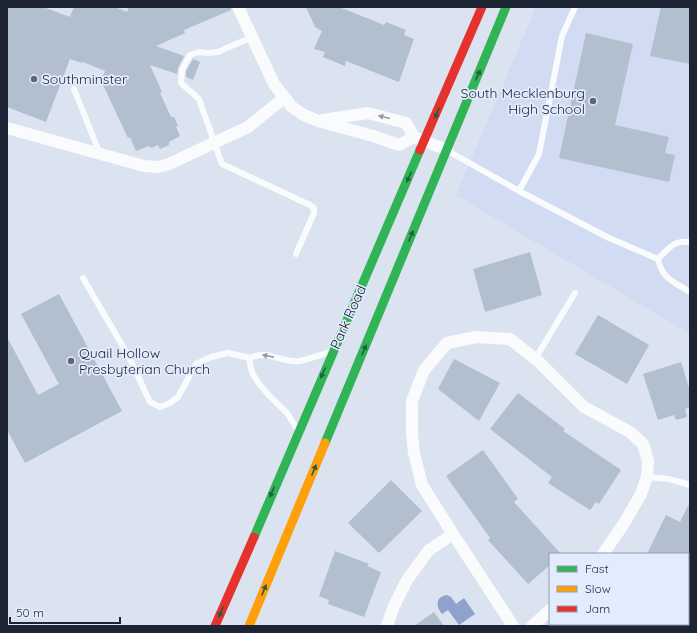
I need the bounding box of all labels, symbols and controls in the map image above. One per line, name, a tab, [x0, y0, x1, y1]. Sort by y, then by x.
one-way arrow	[475, 69, 481, 81]
place label: Southminster	[42, 70, 128, 88]
marker: Southminster	[29, 74, 39, 84]
place label: South Mecklenburg High School	[461, 84, 585, 118]
marker: South Mecklenburg High School	[588, 96, 598, 106]
one-way arrow	[433, 107, 439, 119]
one-way arrow	[378, 114, 390, 120]
one-way arrow	[406, 171, 412, 182]
one-way arrow	[409, 230, 415, 242]
street label: Park Road	[326, 282, 370, 352]
place label: Quail Hollow Presbyterian Church	[79, 344, 210, 378]
one-way arrow	[361, 344, 367, 356]
one-way arrow	[262, 352, 274, 358]
marker: Quail Hollow Presbyterian Church	[66, 356, 76, 366]
one-way arrow	[320, 367, 327, 379]
one-way arrow	[310, 464, 317, 476]
one-way arrow	[269, 487, 275, 498]
legend	[549, 553, 689, 625]
text: Fast	[585, 561, 609, 576]
text: Slow	[585, 581, 611, 596]
one-way arrow	[260, 584, 267, 596]
scale bar	[10, 599, 120, 625]
text: Jam	[585, 601, 610, 616]
text: 50 m	[16, 605, 44, 620]
one-way arrow	[217, 606, 223, 618]

